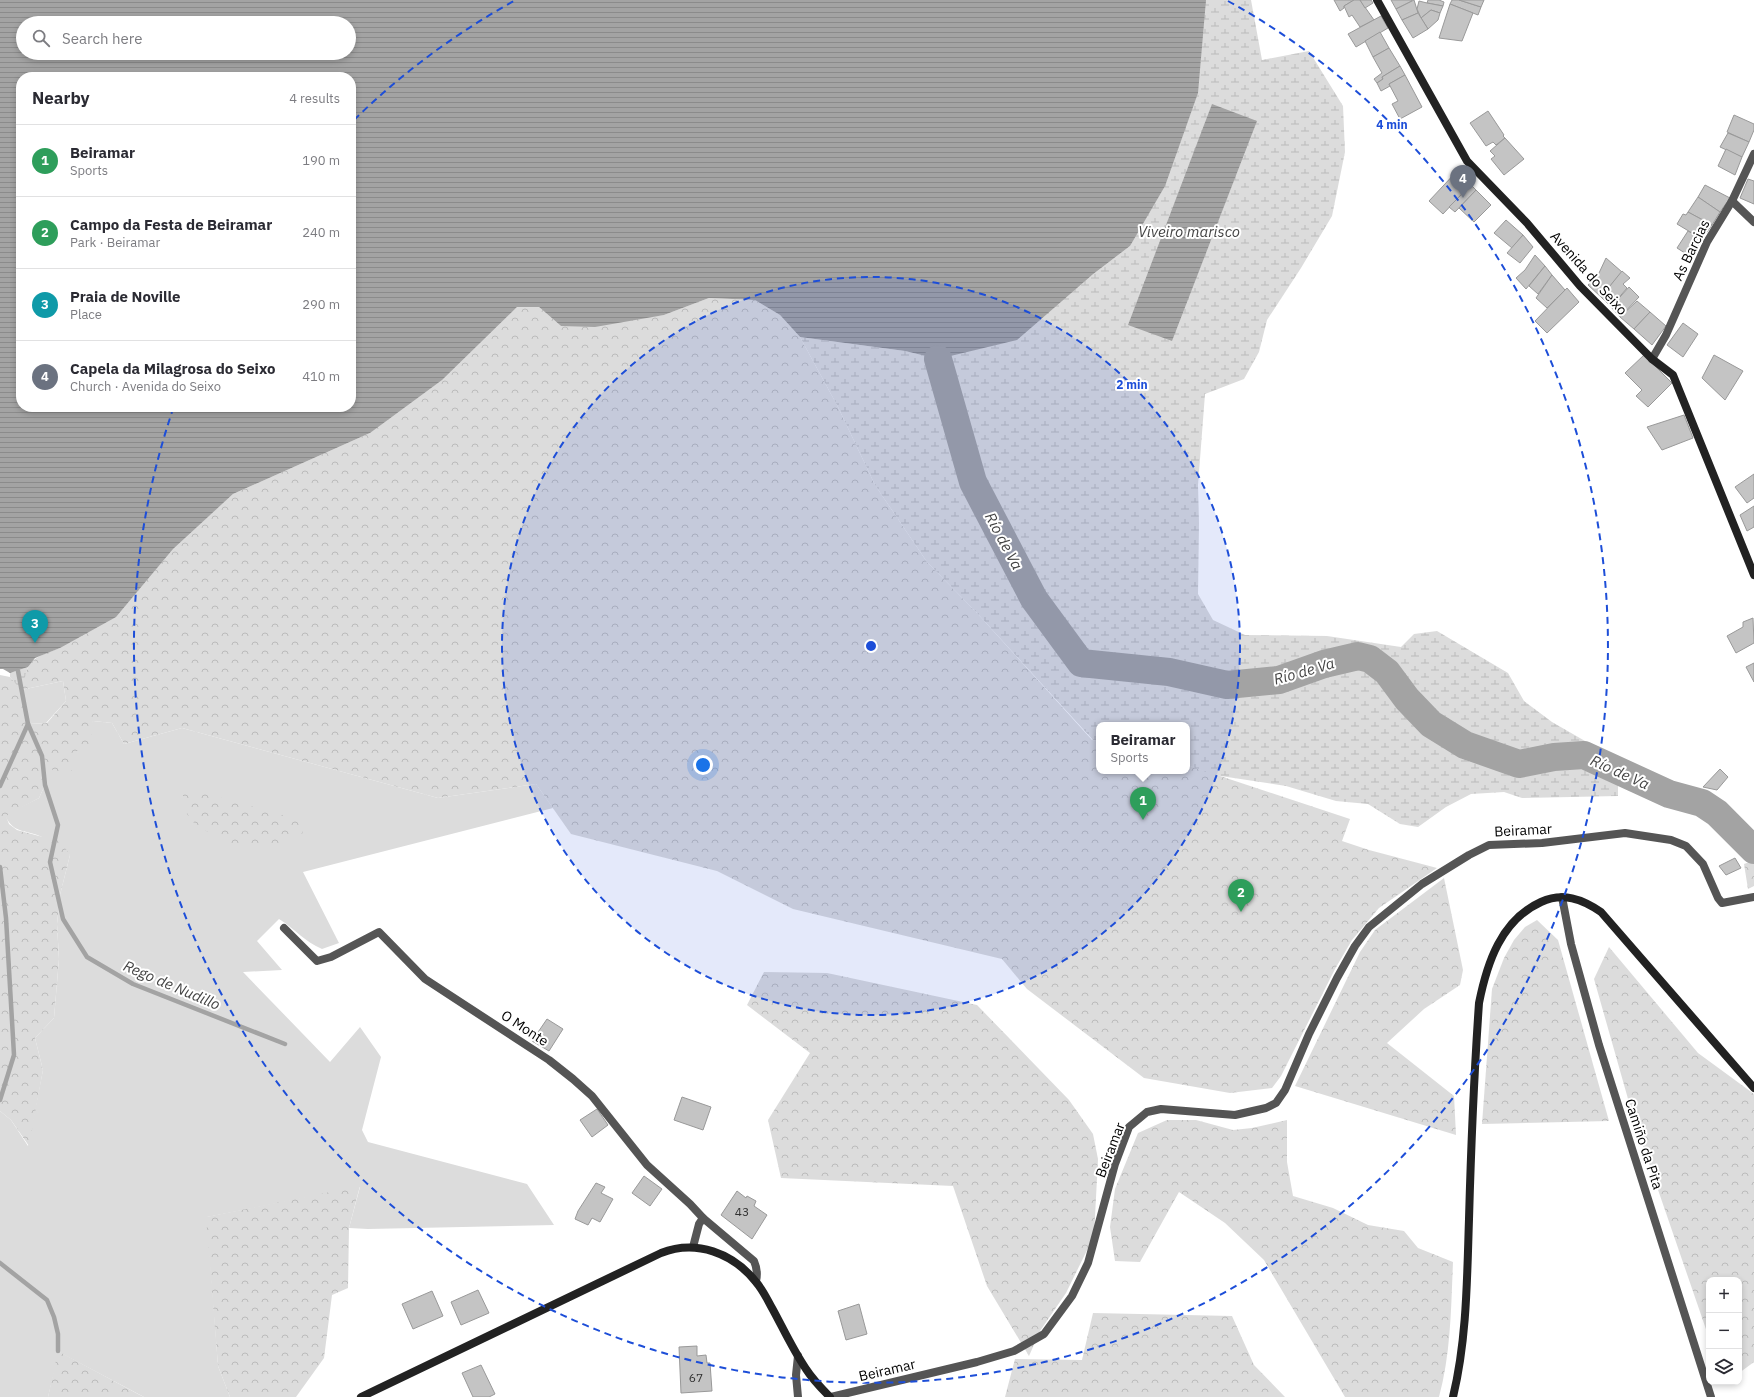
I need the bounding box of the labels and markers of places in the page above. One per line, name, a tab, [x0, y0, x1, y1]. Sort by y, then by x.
pin: 4	[1450, 165, 1476, 198]
pin: 3	[22, 610, 48, 643]
centre of rings	[864, 639, 878, 653]
pin: 1	[1130, 787, 1156, 820]
pin: 2	[1228, 879, 1254, 912]

